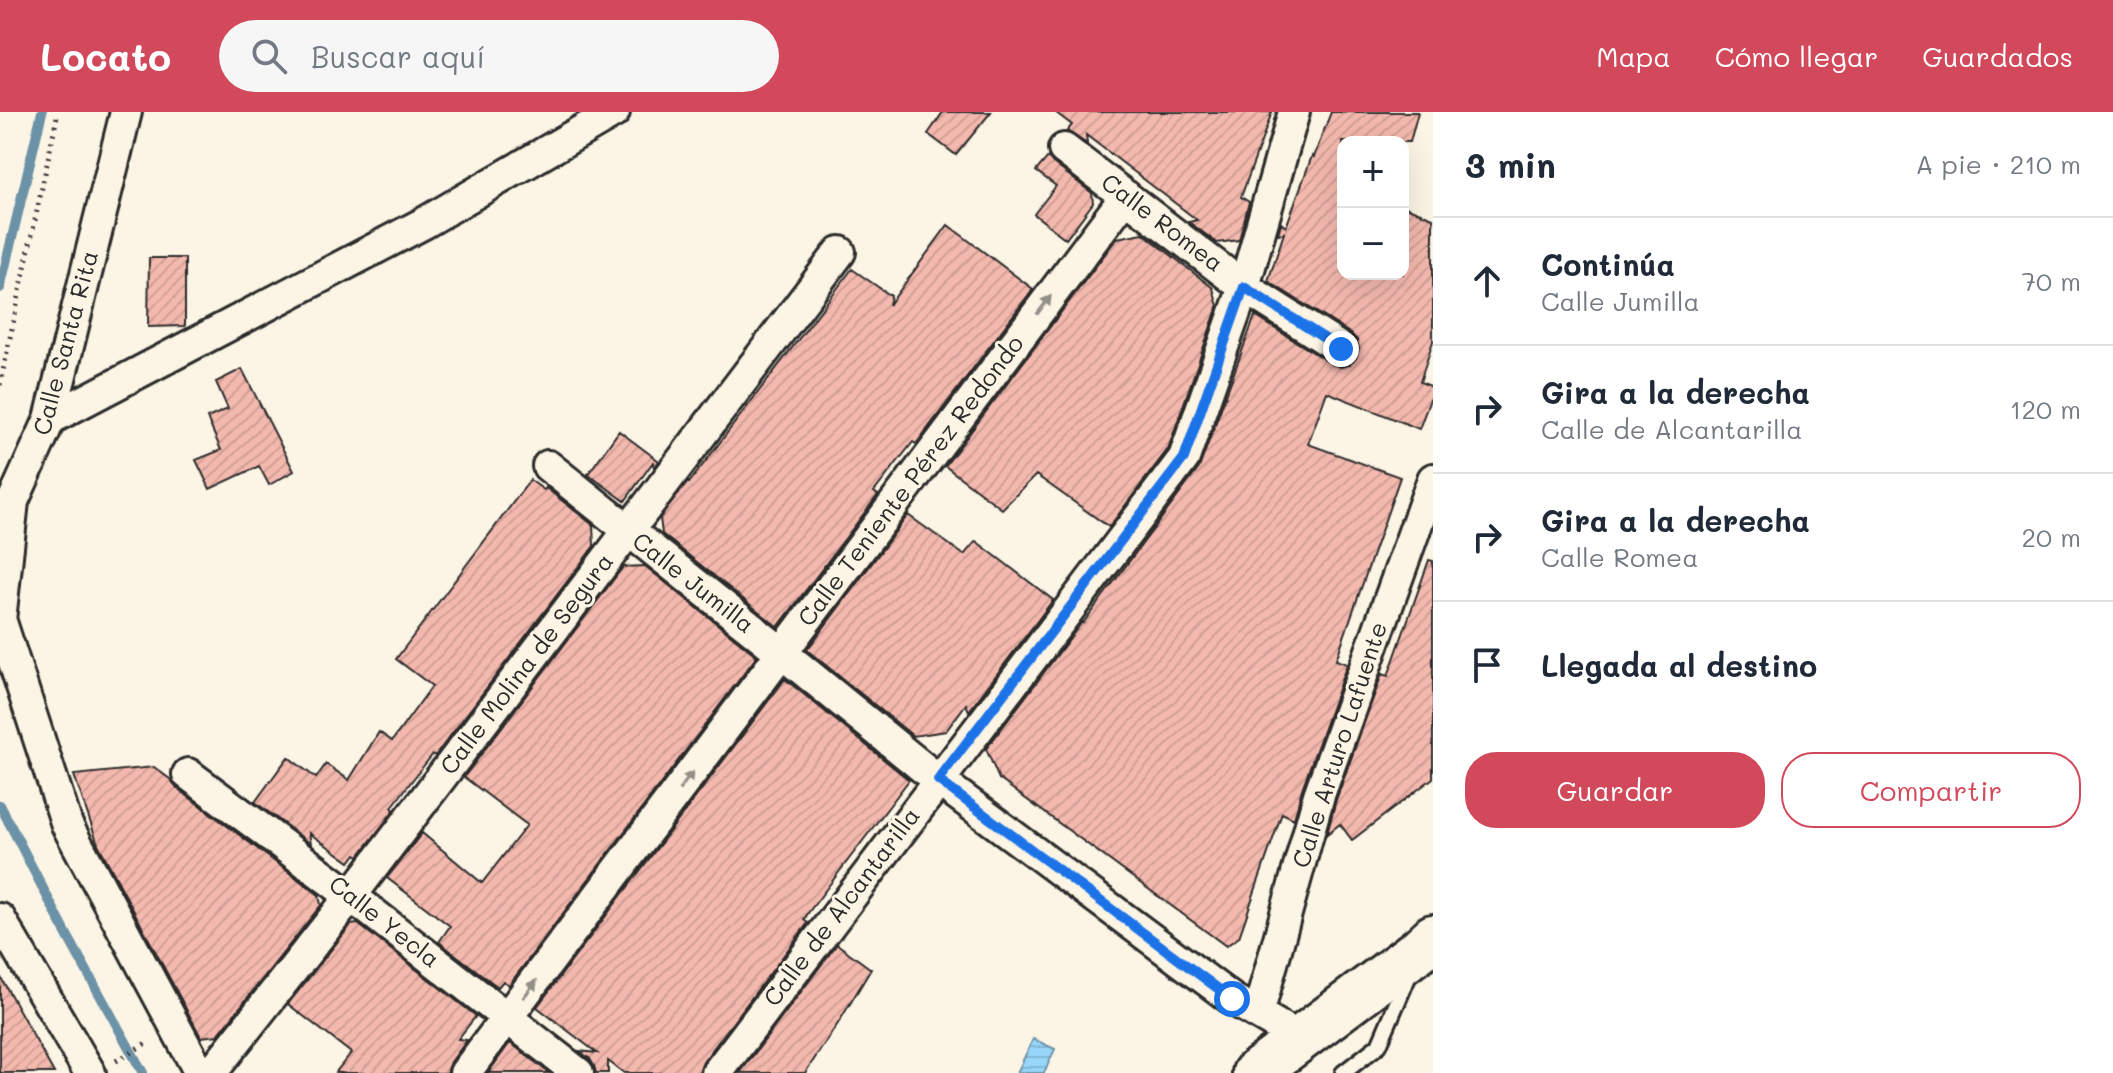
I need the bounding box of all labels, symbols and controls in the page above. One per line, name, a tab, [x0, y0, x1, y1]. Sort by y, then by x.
search box	[219, 20, 779, 92]
text: Locato	[40, 31, 171, 81]
icon: search	[247, 34, 291, 78]
text: Buscar aquí	[311, 36, 485, 76]
text: Mapa	[1596, 38, 1671, 74]
text: Cómo llegar	[1715, 38, 1878, 74]
text: Guardados	[1922, 38, 2073, 74]
map controls	[1337, 136, 1409, 280]
button: +	[1337, 136, 1409, 208]
text: 3 min	[1465, 142, 1556, 187]
text: A pie · 210 m	[1915, 147, 2081, 181]
street label: Calle Romea	[1096, 166, 1230, 278]
button: −	[1337, 208, 1409, 280]
text: Continúa	[1541, 244, 1675, 284]
street label: Calle Santa Rita	[25, 247, 104, 438]
icon: ahead	[1465, 259, 1509, 303]
text: 70 m	[2021, 264, 2081, 298]
text: Calle Jumilla	[1541, 284, 1700, 318]
one-way arrow	[1036, 295, 1052, 315]
street label: Calle Teniente Pérez Redondo	[790, 328, 1030, 632]
route end	[1323, 331, 1359, 367]
text: Gira a la derecha	[1541, 372, 1810, 412]
icon: right	[1465, 387, 1509, 431]
text: 120 m	[2010, 392, 2081, 426]
text: Calle de Alcantarilla	[1541, 412, 1802, 446]
text: Gira a la derecha	[1541, 500, 1810, 540]
icon: right	[1465, 515, 1509, 559]
text: 20 m	[2021, 520, 2081, 554]
street label: Calle Jumilla	[627, 525, 761, 639]
text: Calle Romea	[1541, 540, 1698, 574]
street label: Calle Molina de Segura	[432, 546, 619, 780]
street label: Calle Arturo Lafuente	[1284, 618, 1393, 871]
icon: arrive	[1465, 643, 1509, 687]
text: Llegada al destino	[1541, 645, 1817, 685]
button: Guardar	[1465, 752, 1765, 828]
button: Compartir	[1781, 752, 2081, 828]
one-way arrow	[677, 771, 693, 791]
street label: Calle de Alcantarilla	[756, 800, 926, 1012]
street label: Calle Yecla	[323, 868, 447, 974]
one-way arrow	[521, 979, 537, 999]
route start	[1214, 981, 1250, 1017]

